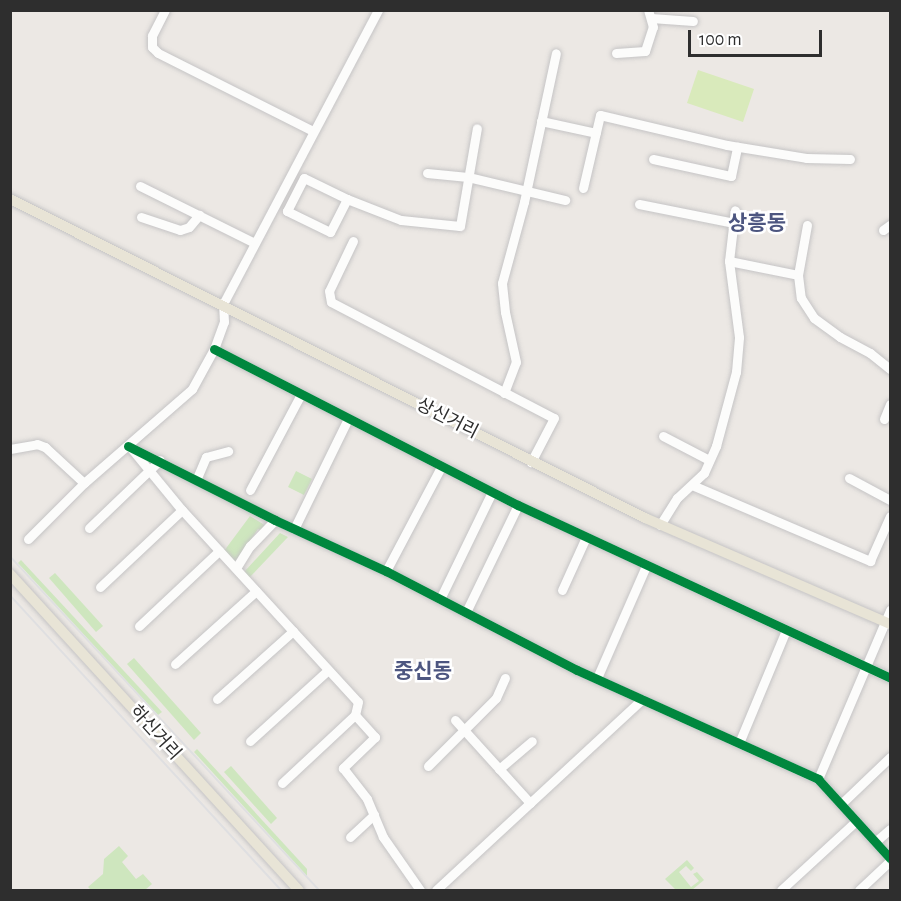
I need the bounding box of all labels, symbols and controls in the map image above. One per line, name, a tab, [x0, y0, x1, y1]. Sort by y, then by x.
scale bar	[691, 18, 824, 56]
text: 100 m	[699, 31, 742, 49]
district label: 상흥동	[728, 211, 786, 237]
street label: 상신거리	[413, 394, 481, 444]
district label: 중신동	[394, 659, 452, 685]
street label: 하신거리	[125, 701, 185, 765]

